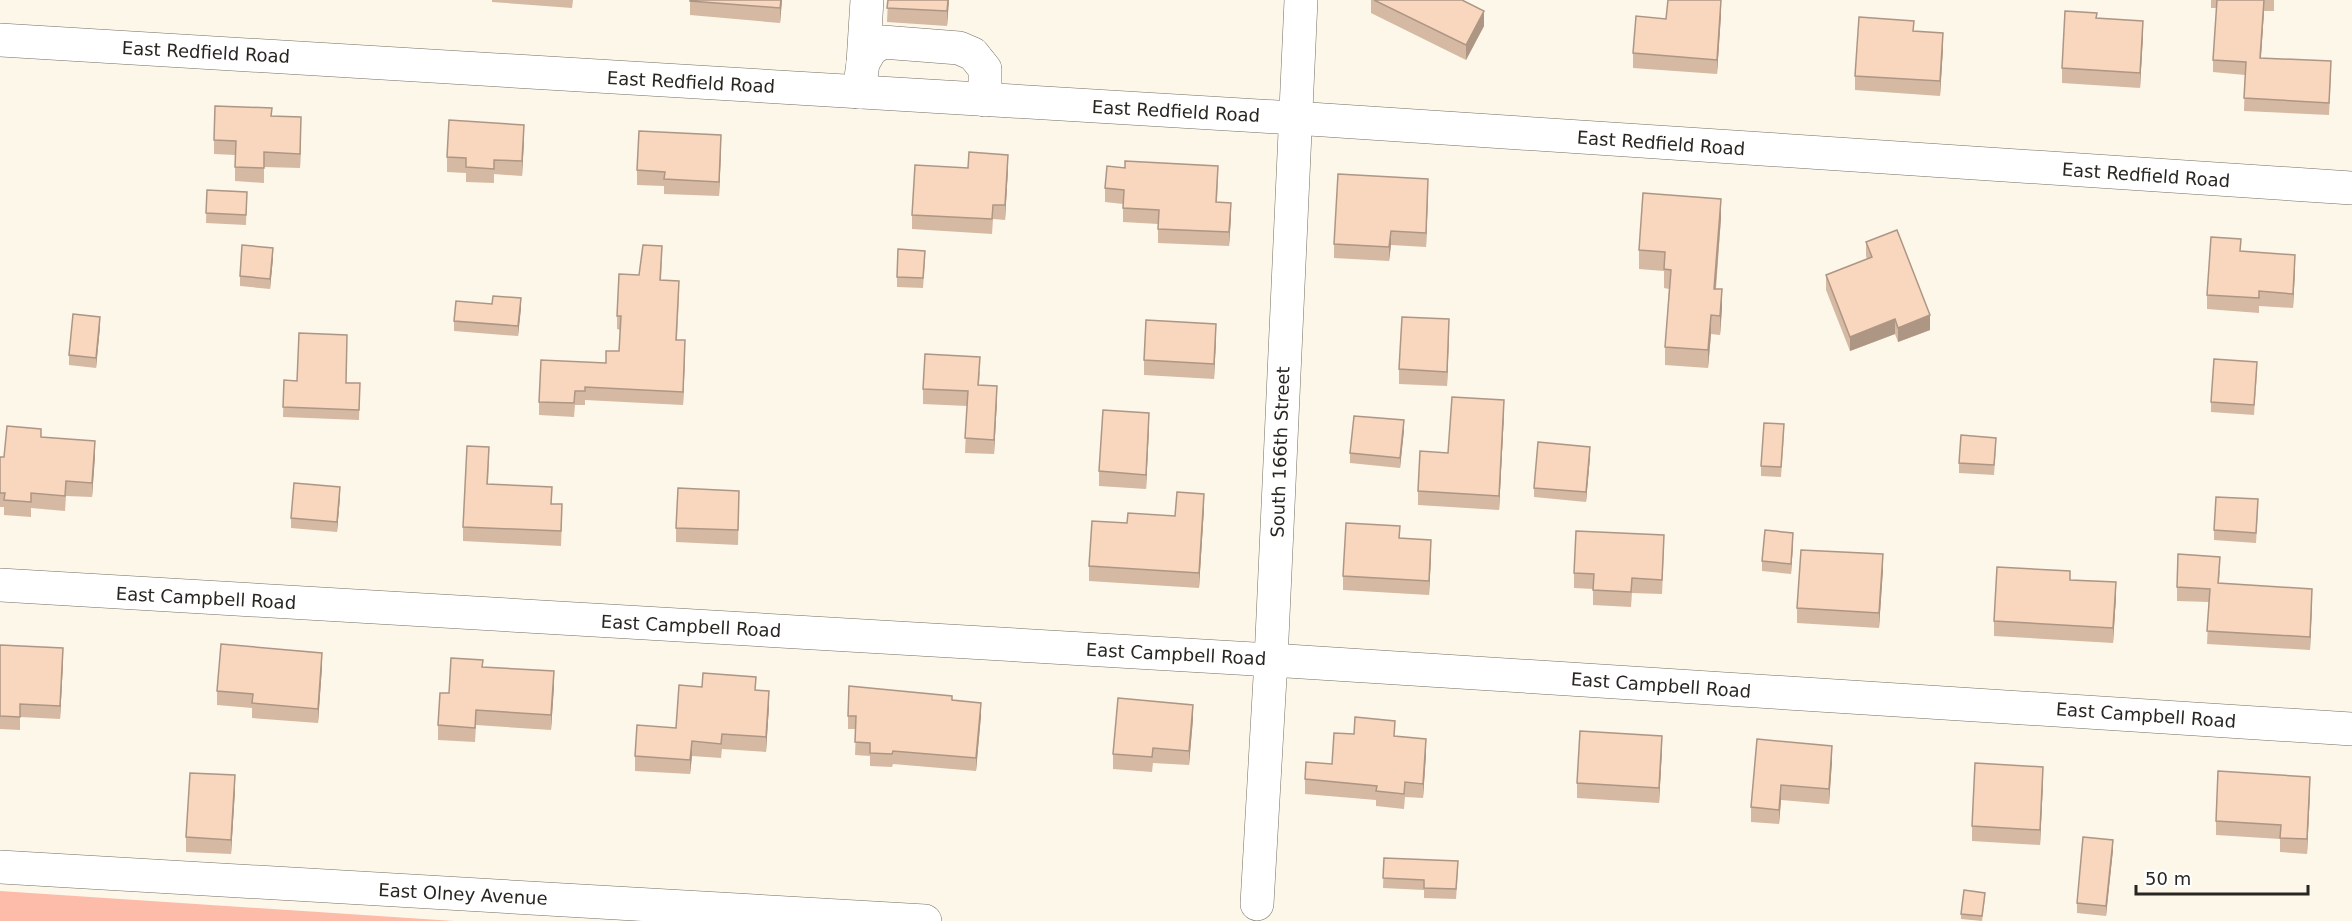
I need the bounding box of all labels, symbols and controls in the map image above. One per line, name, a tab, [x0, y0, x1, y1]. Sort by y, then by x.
street label: East Redfield Road	[121, 37, 291, 67]
street label: East Redfield Road	[606, 67, 776, 97]
street label: East Redfield Road	[1091, 96, 1261, 126]
street label: East Redfield Road	[1576, 127, 1746, 159]
street label: East Redfield Road	[2061, 159, 2231, 191]
street label: South 166th Street	[1267, 366, 1293, 538]
street label: East Campbell Road	[115, 583, 297, 613]
street label: East Campbell Road	[600, 611, 782, 641]
street label: East Campbell Road	[1085, 639, 1267, 669]
street label: East Campbell Road	[1570, 668, 1752, 702]
street label: East Campbell Road	[2055, 698, 2237, 732]
scale bar	[2136, 858, 2308, 896]
text: 50 m	[2145, 868, 2191, 889]
street label: East Olney Avenue	[378, 879, 548, 909]

